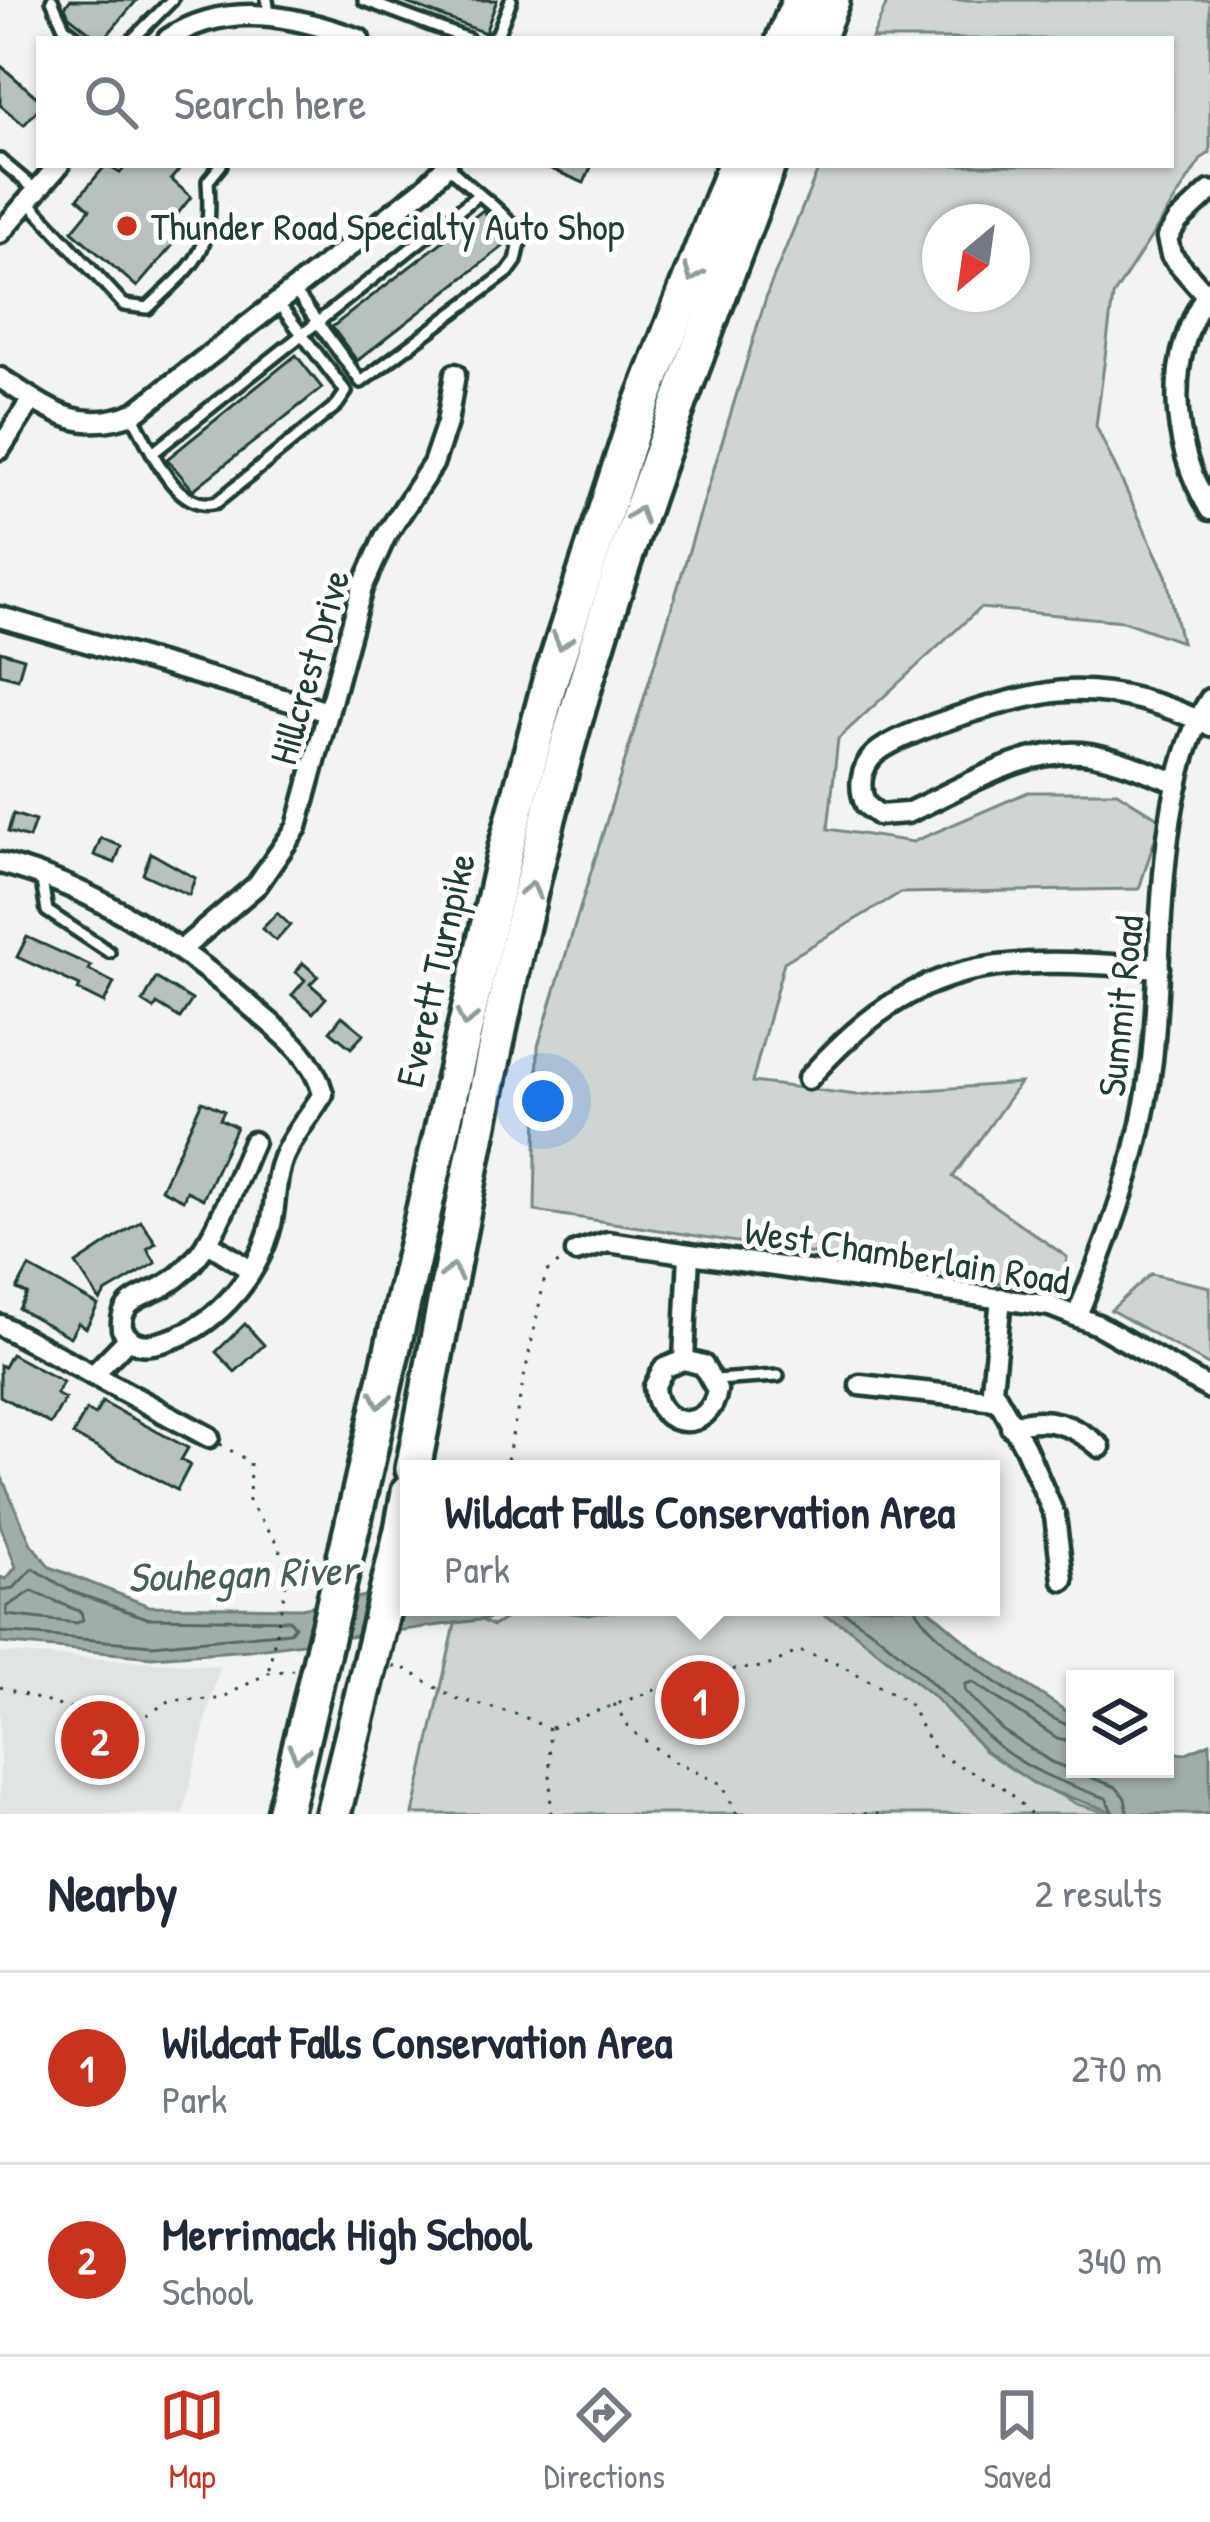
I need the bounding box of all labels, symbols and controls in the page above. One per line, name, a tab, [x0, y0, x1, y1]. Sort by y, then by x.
search box	[36, 36, 1174, 168]
icon: search	[78, 69, 144, 135]
text: Search here	[174, 72, 366, 133]
place label: Thunder Road Specialty Auto Shop	[151, 199, 625, 252]
north arrow	[922, 204, 1030, 312]
marker: Thunder Road Specialty Auto Shop	[114, 213, 140, 239]
one-way arrow	[682, 262, 707, 283]
one-way arrow	[623, 505, 648, 526]
street label: Hillcrest Drive	[255, 563, 362, 770]
one-way arrow	[551, 630, 576, 651]
street label: Everett Turnpike	[382, 848, 487, 1092]
one-way arrow	[517, 880, 542, 901]
street label: Summit Road	[1084, 913, 1155, 1099]
one-way arrow	[455, 1009, 480, 1029]
your location	[513, 1071, 573, 1131]
street label: West Chamberlain Road	[741, 1203, 1073, 1306]
one-way arrow	[438, 1262, 464, 1282]
one-way arrow	[369, 1389, 394, 1409]
popup	[400, 1460, 1000, 1616]
text: Wildcat Falls Conservation Area	[445, 1481, 955, 1542]
water label: Souhegan River	[126, 1540, 362, 1606]
text: Park	[445, 1542, 510, 1595]
pin: 1	[661, 1655, 739, 1745]
map controls	[1066, 1670, 1174, 1778]
button: layers	[1066, 1670, 1174, 1778]
pin: 2	[61, 1695, 139, 1785]
one-way arrow	[287, 1743, 312, 1763]
text: Nearby	[48, 1858, 178, 1927]
text: 2 results	[1035, 1866, 1162, 1919]
text: Wildcat Falls Conservation Area	[162, 2011, 672, 2072]
text: 1	[80, 2041, 94, 2094]
text: 270 m	[1071, 2041, 1162, 2094]
text: Park	[162, 2072, 227, 2125]
text: Merrimack High School	[162, 2203, 532, 2264]
text: 2	[78, 2233, 96, 2286]
text: 340 m	[1077, 2233, 1162, 2286]
text: School	[162, 2264, 253, 2317]
tab: Map	[159, 2382, 225, 2498]
tab: Directions	[544, 2382, 665, 2498]
tab: Saved	[983, 2382, 1051, 2498]

